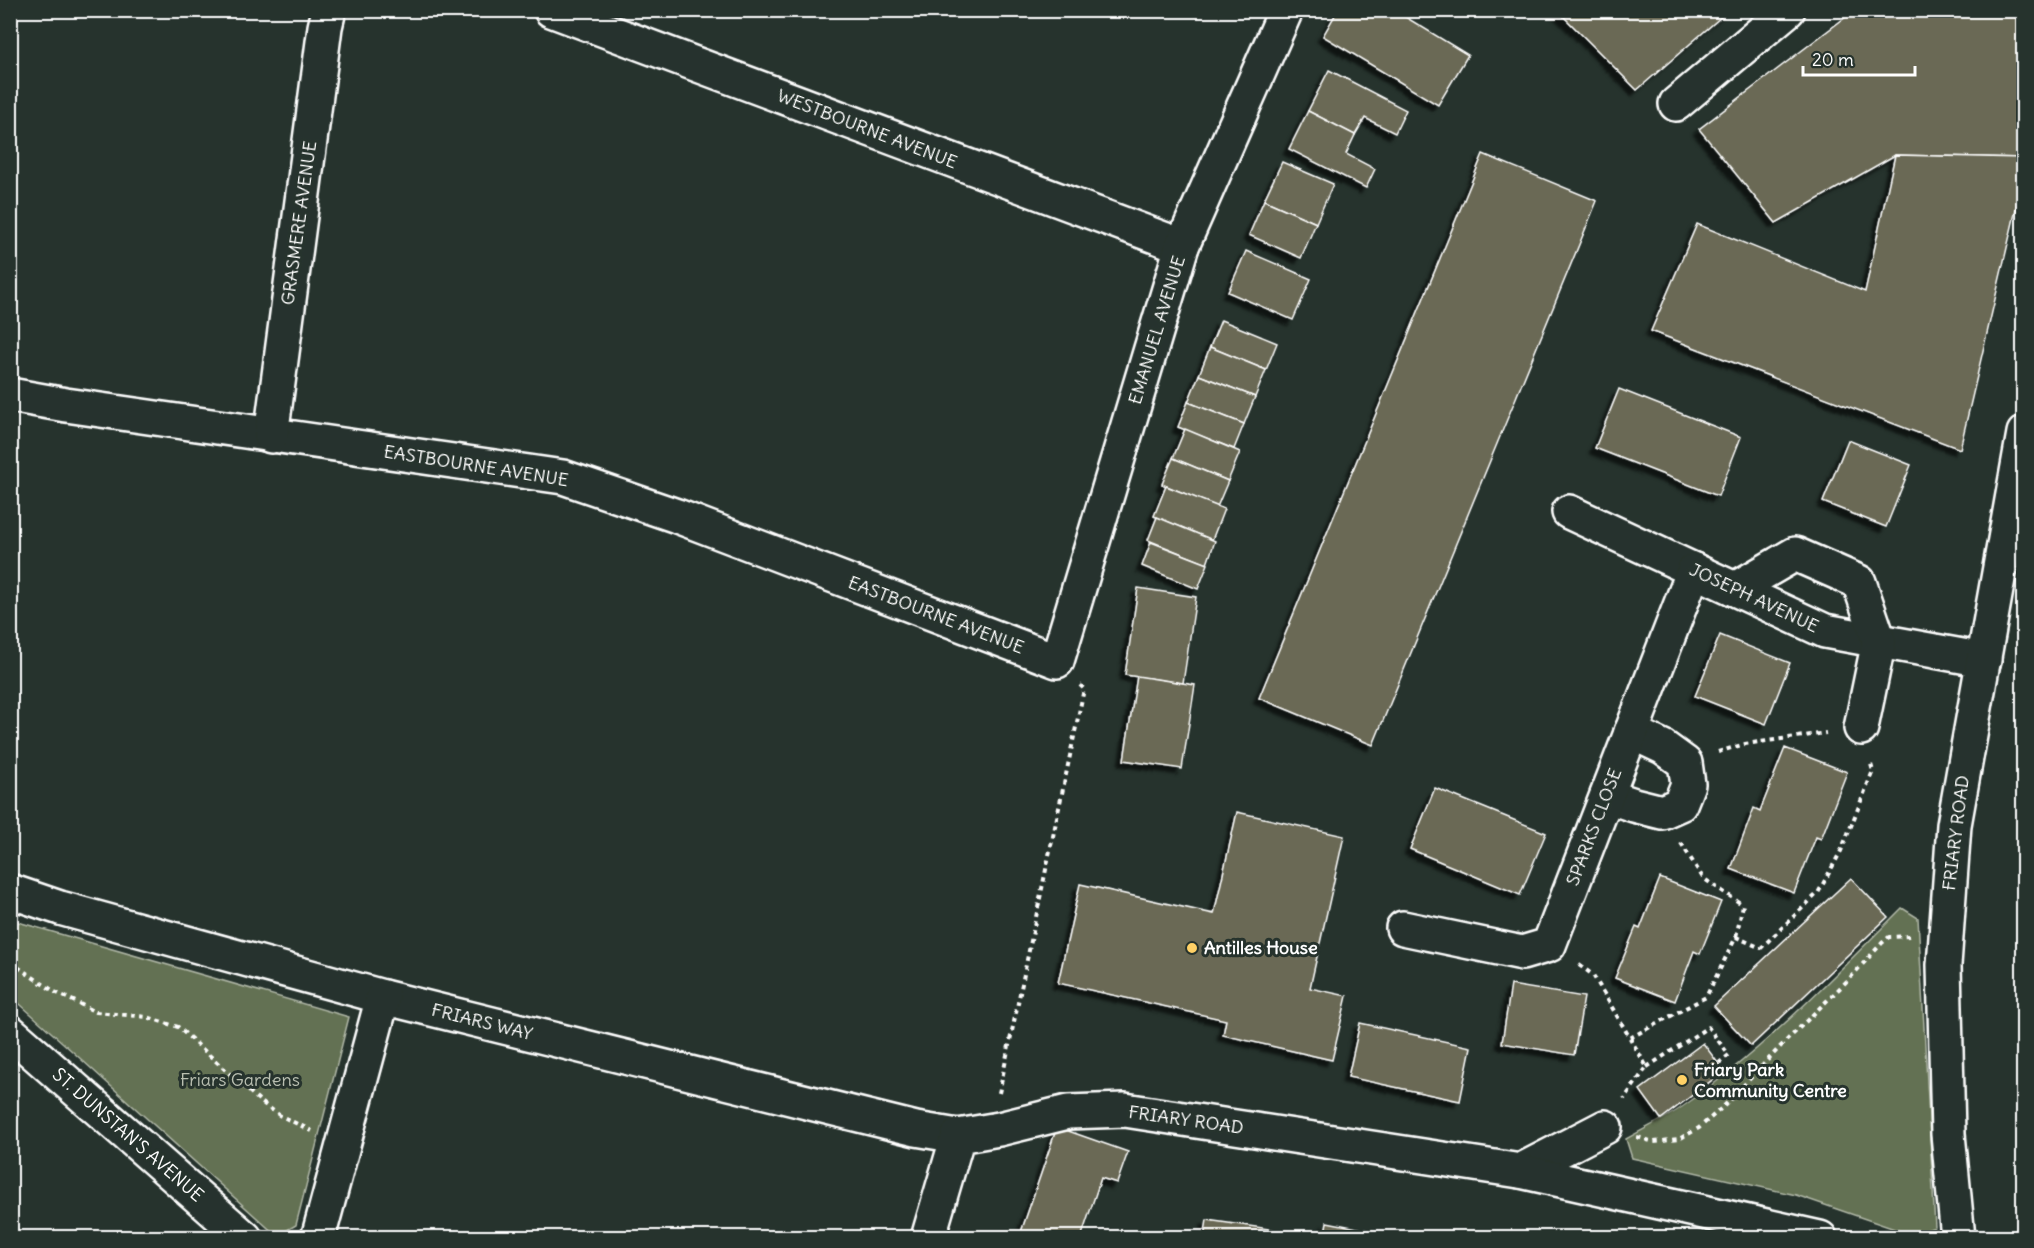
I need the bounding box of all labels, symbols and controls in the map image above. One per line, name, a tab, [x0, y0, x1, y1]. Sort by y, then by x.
scale bar	[1803, 39, 1916, 77]
text: 20 m	[1812, 48, 1854, 71]
street label: WESTBOURNE AVENUE	[774, 84, 961, 174]
street label: GRASMERE AVENUE	[276, 139, 321, 307]
street label: EMANUEL AVENUE	[1123, 253, 1190, 407]
street label: EASTBOURNE AVENUE	[382, 440, 570, 491]
street label: JOSEPH AVENUE	[1686, 558, 1823, 638]
street label: EASTBOURNE AVENUE	[845, 570, 1027, 659]
street label: SPARKS CLOSE	[1561, 765, 1627, 889]
street label: FRIARY ROAD	[1937, 774, 1974, 892]
place label: Antilles House	[1204, 936, 1318, 959]
marker: Antilles House	[1185, 941, 1199, 955]
street label: FRIARS WAY	[429, 998, 535, 1045]
place label: Friary Park Community Centre	[1694, 1058, 1847, 1102]
street label: ST. DUNSTAN'S AVENUE	[48, 1063, 209, 1207]
park label: Friars Gardens	[180, 1068, 300, 1091]
marker: Friary Park Community Centre	[1675, 1073, 1689, 1087]
street label: FRIARY ROAD	[1127, 1100, 1245, 1139]

